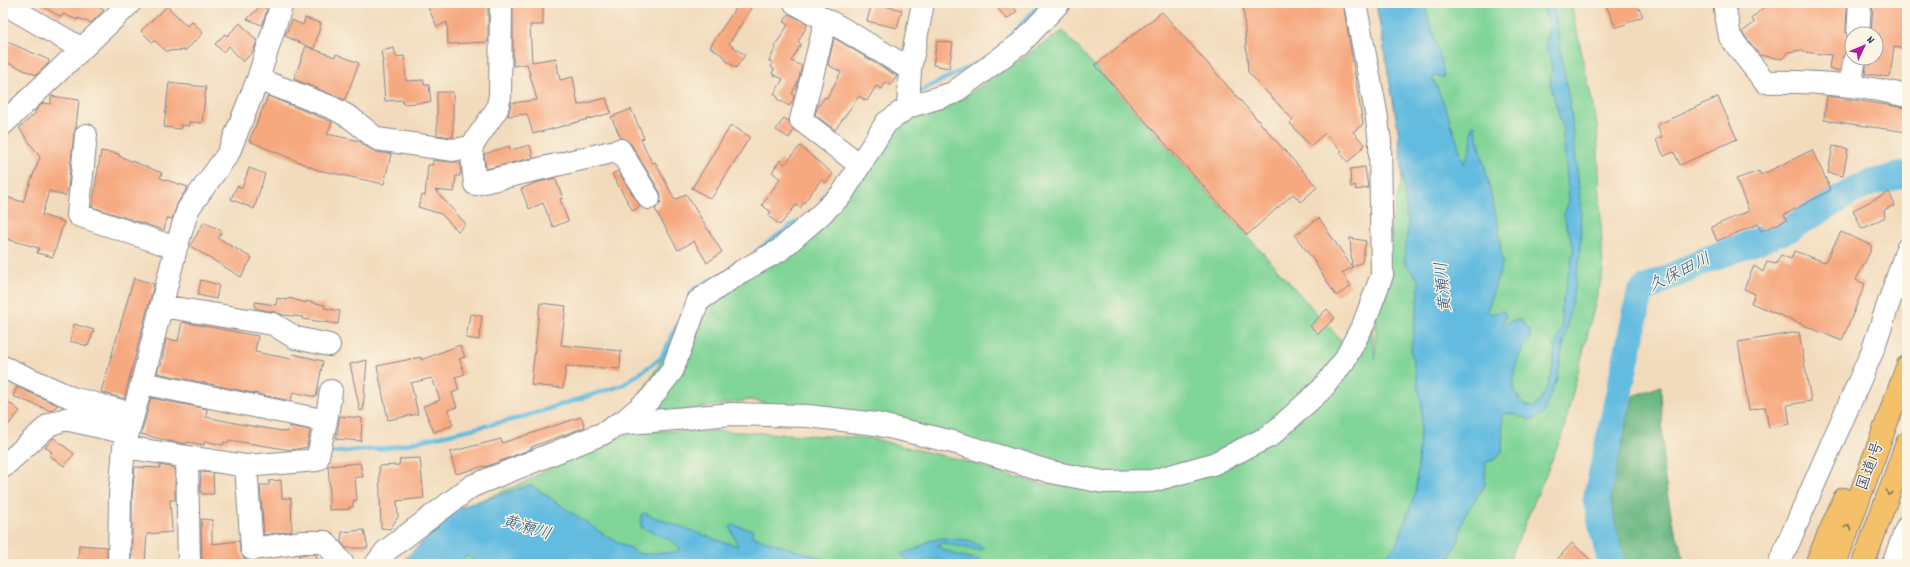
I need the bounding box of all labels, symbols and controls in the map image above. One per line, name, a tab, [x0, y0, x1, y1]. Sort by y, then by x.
north arrow	[1844, 26, 1884, 66]
text: N	[1862, 33, 1878, 48]
water label: 久保田川	[1644, 248, 1716, 300]
water label: 黄瀬川	[1431, 261, 1459, 313]
street label: 国道1号	[1851, 438, 1891, 494]
one-way arrow	[1885, 489, 1893, 496]
water label: 黄瀬川	[498, 510, 554, 548]
one-way arrow	[1843, 524, 1852, 531]

